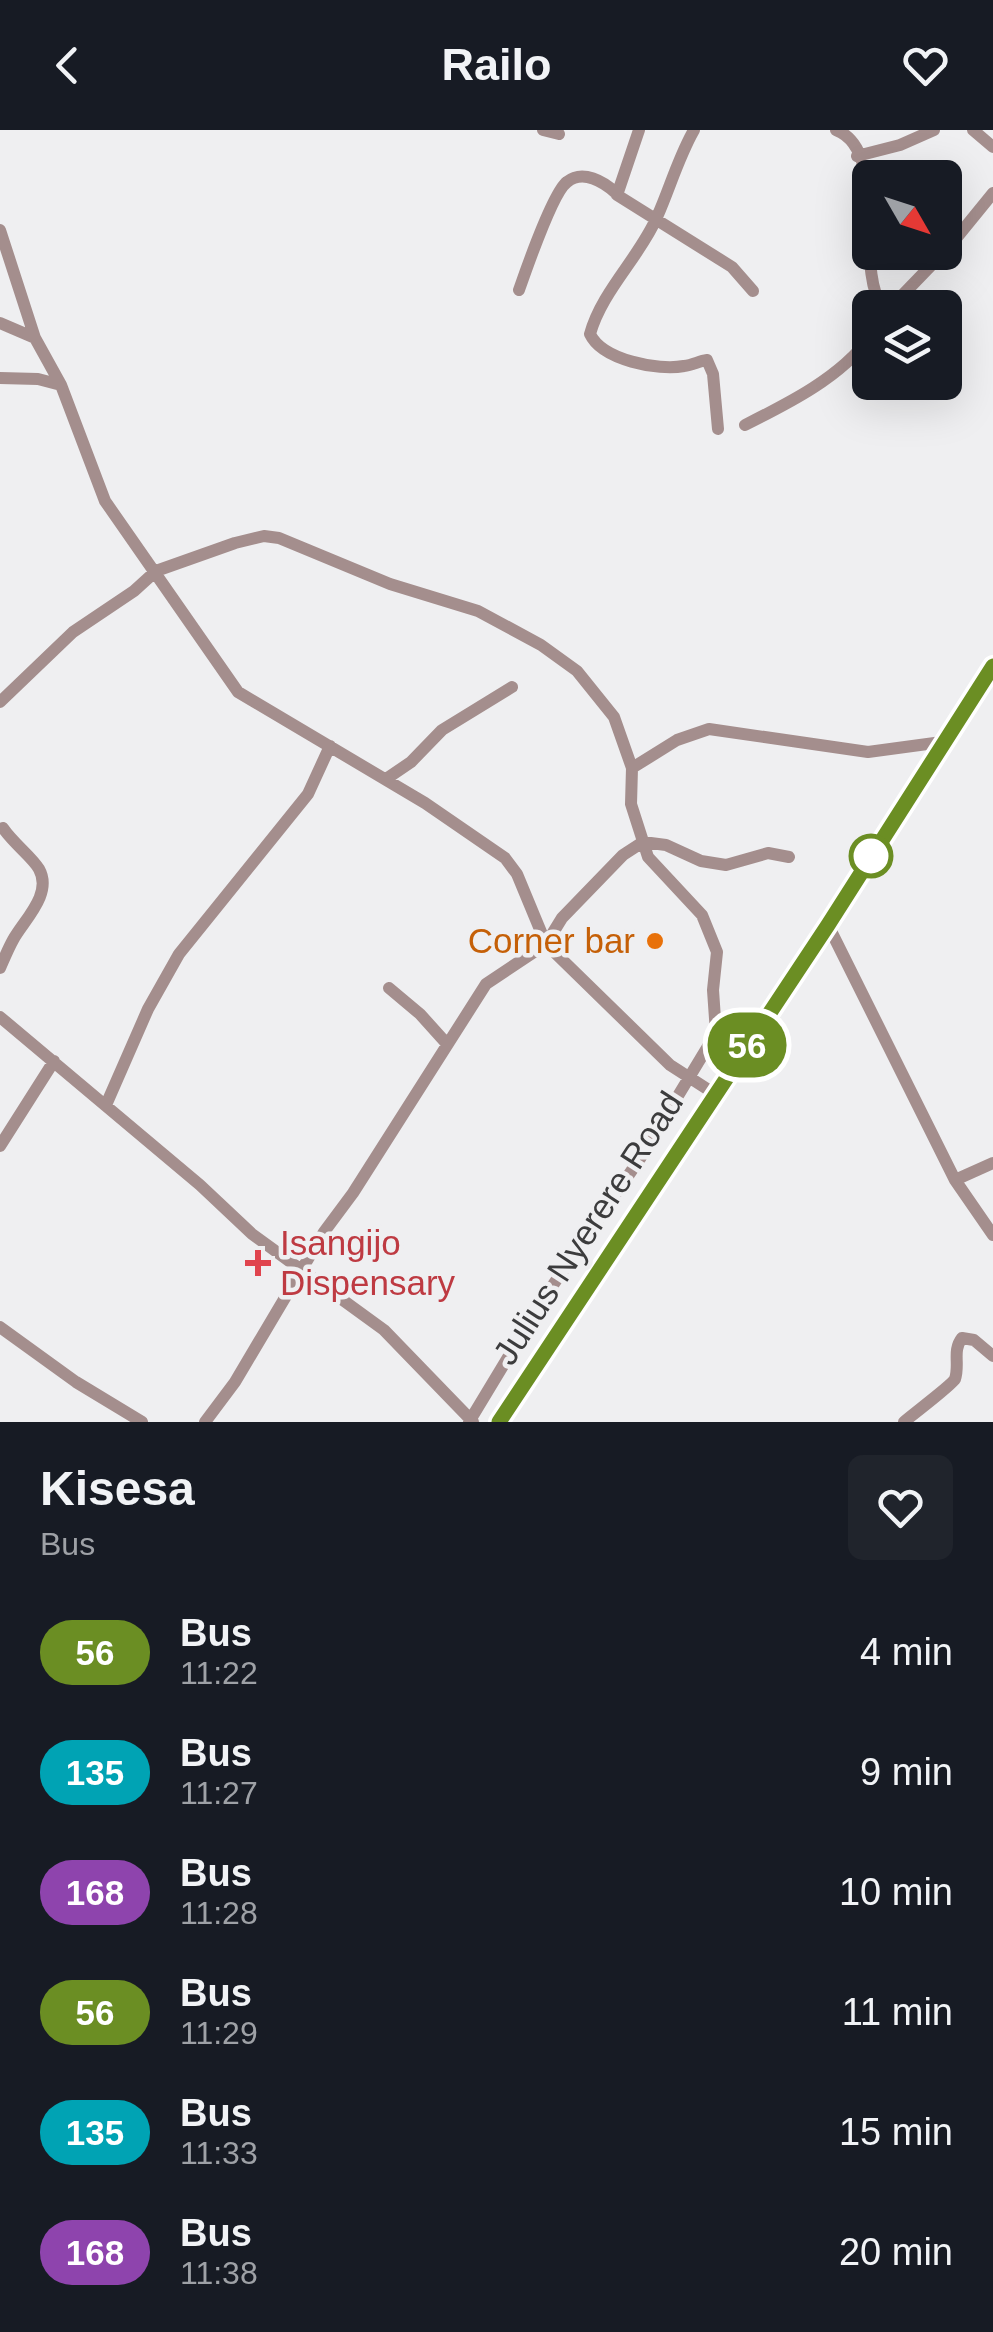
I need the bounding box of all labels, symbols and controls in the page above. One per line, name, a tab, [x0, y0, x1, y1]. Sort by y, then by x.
icon: back	[40, 38, 95, 93]
icon: heart	[898, 38, 953, 93]
text: Railo	[441, 39, 552, 90]
north arrow	[852, 160, 962, 270]
map controls	[852, 160, 962, 400]
button: layers	[852, 290, 962, 400]
unlabelled marker	[850, 835, 892, 877]
place label: Corner bar	[468, 921, 635, 960]
marker: Corner bar	[644, 930, 666, 952]
line badge: 56	[702, 1012, 792, 1078]
text: 56	[728, 1026, 766, 1065]
street label: Julius Nyerere Road	[485, 1084, 690, 1371]
place label: Isangijo Dispensary	[280, 1223, 456, 1302]
marker: Isangijo Dispensary	[245, 1250, 271, 1276]
button: heart	[848, 1455, 953, 1560]
text: Kisesa	[40, 1462, 195, 1515]
text: Bus	[40, 1526, 95, 1562]
text: Bus	[180, 1612, 252, 1654]
text: 4 min	[860, 1631, 953, 1673]
text: 56	[76, 1633, 114, 1672]
text: 11:22	[180, 1655, 258, 1691]
text: Bus	[180, 1732, 252, 1774]
text: 9 min	[860, 1751, 953, 1793]
text: 135	[66, 1753, 124, 1792]
text: 11:27	[180, 1775, 258, 1811]
text: Bus	[180, 1852, 252, 1894]
text: 10 min	[839, 1871, 953, 1913]
text: 168	[66, 1873, 124, 1912]
text: 11:28	[180, 1895, 258, 1931]
text: Bus	[180, 1972, 252, 2014]
text: 11 min	[842, 1991, 953, 2033]
text: 56	[76, 1993, 114, 2032]
text: 11:29	[180, 2015, 258, 2051]
text: Bus	[180, 2092, 252, 2134]
text: 15 min	[839, 2111, 953, 2153]
text: 135	[66, 2113, 124, 2152]
text: 11:33	[180, 2135, 258, 2171]
text: Bus	[180, 2212, 252, 2254]
text: 20 min	[839, 2231, 953, 2273]
text: 168	[66, 2233, 124, 2272]
text: 11:38	[180, 2255, 258, 2291]

